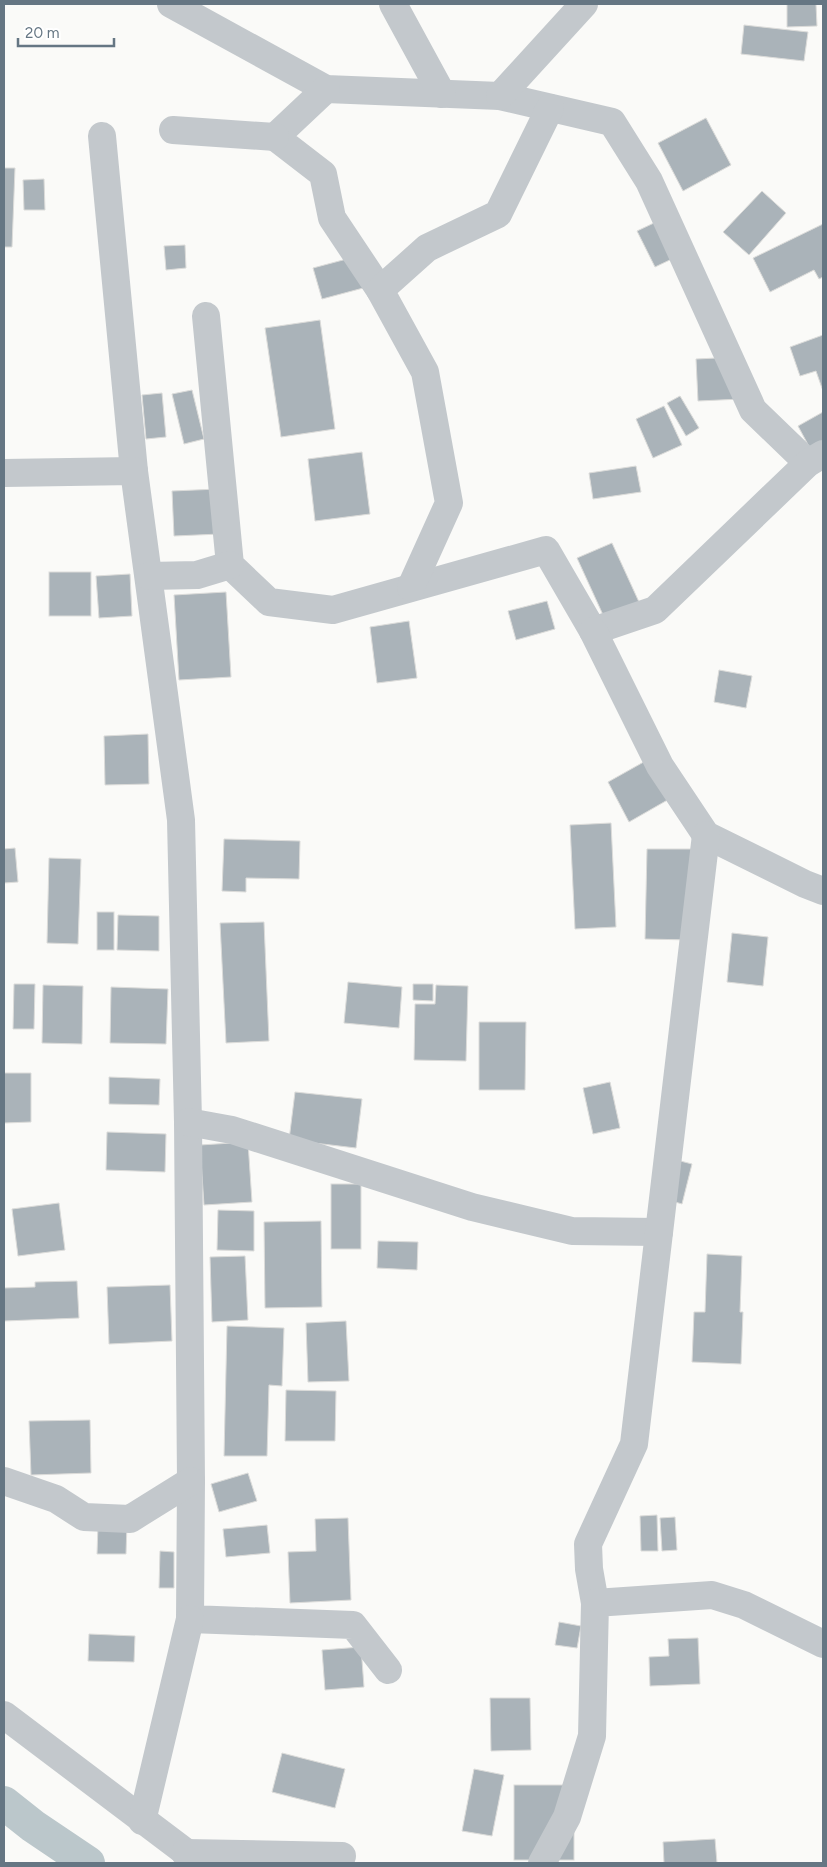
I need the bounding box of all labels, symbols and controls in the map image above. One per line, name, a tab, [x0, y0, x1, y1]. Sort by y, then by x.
scale bar	[18, 15, 114, 47]
text: 20 m	[25, 24, 59, 42]

